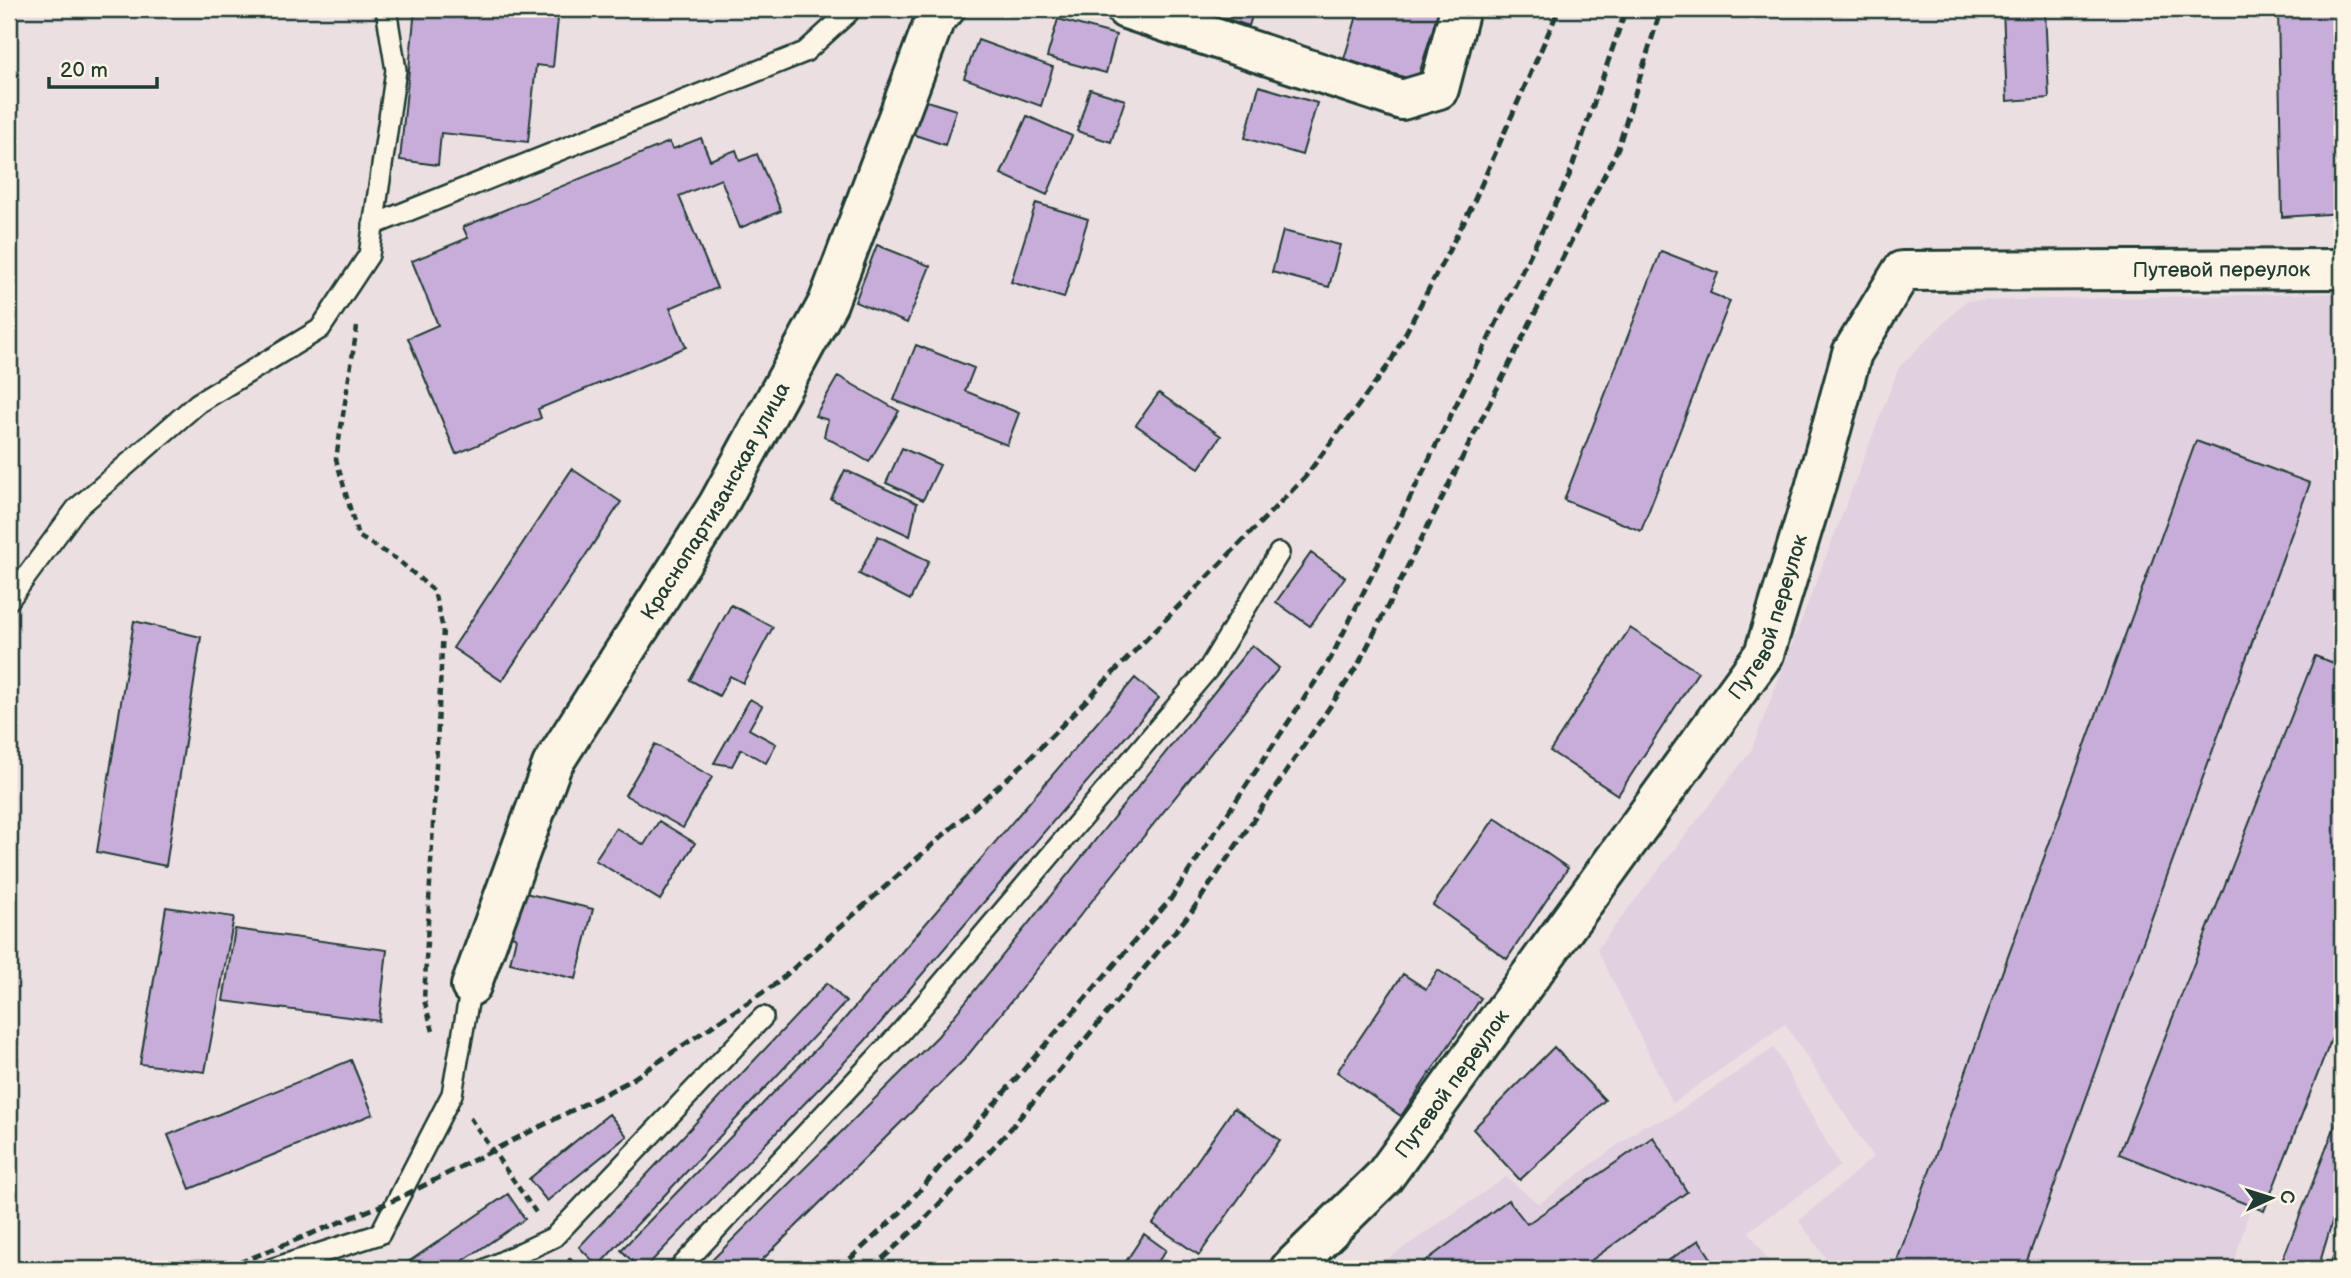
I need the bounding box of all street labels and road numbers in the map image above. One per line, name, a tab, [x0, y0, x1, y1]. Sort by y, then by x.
street label: Путевой переулок	[2132, 257, 2310, 282]
street label: Краснопартизанская улица	[635, 377, 795, 625]
street label: Путевой переулок	[1723, 531, 1813, 704]
street label: Путевой переулок	[1390, 1004, 1514, 1163]

